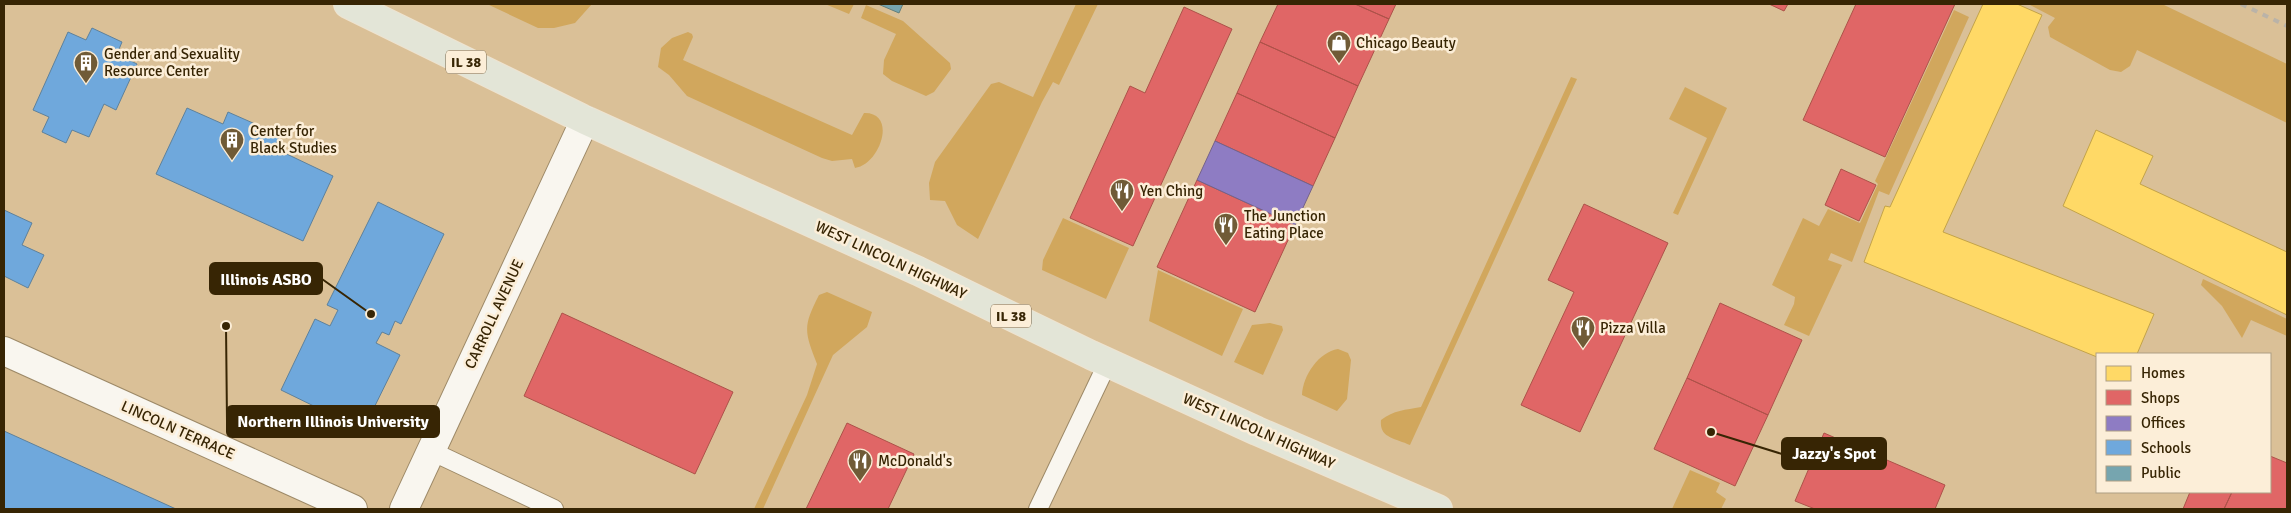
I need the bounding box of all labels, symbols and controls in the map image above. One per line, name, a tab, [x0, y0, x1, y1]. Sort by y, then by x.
shop icon: Chicago Beauty	[1326, 30, 1352, 64]
place label: Chicago Beauty	[1356, 34, 1456, 52]
place label: Gender and Sexuality Resource Center	[104, 45, 240, 80]
building icon: Gender and Sexuality Resource Center	[73, 50, 99, 84]
road number: IL 38	[446, 51, 486, 74]
place label: Center for Black Studies	[250, 122, 337, 157]
building icon: Center for Black Studies	[219, 127, 245, 161]
restaurant icon: Yen Ching	[1109, 178, 1135, 212]
place label: Yen Ching	[1140, 182, 1203, 200]
place label: The Junction Eating Place	[1244, 207, 1326, 242]
restaurant icon: The Junction Eating Place	[1213, 212, 1239, 246]
street label: WEST LINCOLN HIGHWAY	[813, 217, 970, 303]
street label: CARROLL AVENUE	[461, 256, 527, 372]
callout: Illinois ASBO	[210, 263, 322, 294]
text: Illinois ASBO	[220, 270, 312, 290]
road number: IL 38	[991, 304, 1031, 328]
restaurant icon: Pizza Villa	[1570, 315, 1596, 349]
place label: Pizza Villa	[1600, 319, 1666, 337]
legend	[2096, 353, 2271, 493]
text: Homes	[2141, 364, 2185, 382]
street label: WEST LINCOLN HIGHWAY	[1180, 389, 1338, 473]
text: Shops	[2141, 389, 2180, 407]
street label: LINCOLN TERRACE	[118, 397, 238, 463]
callout: Northern Illinois University	[227, 406, 439, 437]
text: Northern Illinois University	[237, 412, 429, 432]
text: Offices	[2141, 414, 2186, 432]
callout: Jazzy's Spot	[1782, 438, 1886, 469]
text: Schools	[2141, 439, 2192, 457]
text: Jazzy's Spot	[1792, 444, 1876, 464]
restaurant icon: McDonald's	[847, 448, 873, 482]
place label: McDonald's	[878, 452, 953, 470]
text: Public	[2141, 464, 2181, 482]

